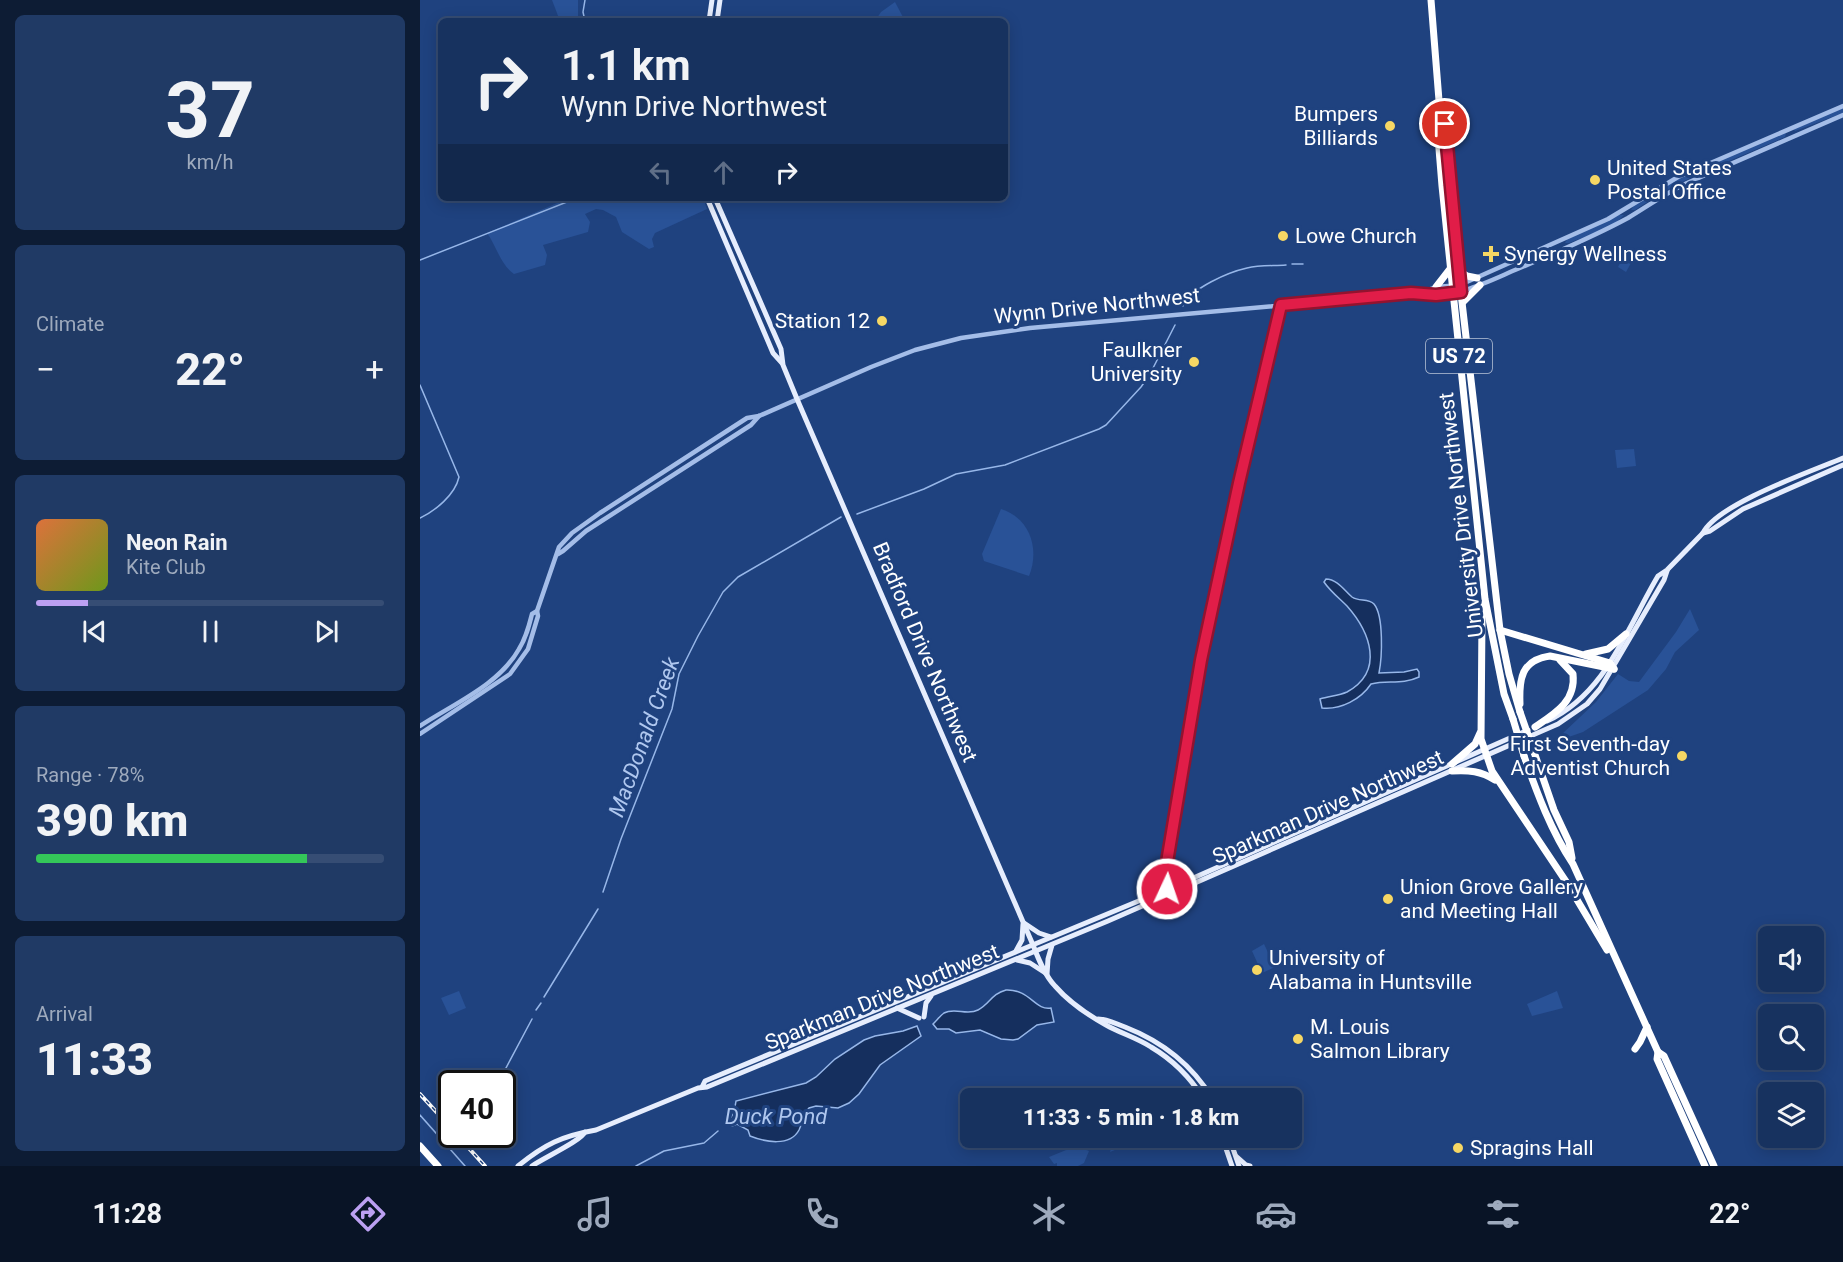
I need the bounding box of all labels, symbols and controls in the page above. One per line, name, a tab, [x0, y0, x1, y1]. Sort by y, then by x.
text: 1.1 km	[561, 41, 691, 90]
icon: right	[462, 42, 540, 120]
text: 37	[165, 65, 255, 156]
text: Wynn Drive Northwest	[561, 91, 827, 123]
pin	[1419, 98, 1470, 149]
place label: Bumpers Billiards	[1294, 102, 1378, 150]
icon: arrive	[1428, 107, 1461, 140]
marker: Bumpers Billiards	[1383, 119, 1397, 133]
text: km/h	[187, 150, 233, 174]
icon: left	[644, 156, 677, 189]
icon: ahead	[707, 156, 740, 189]
icon: right	[770, 156, 803, 189]
place label: United States Postal Office	[1607, 156, 1732, 204]
marker: United States Postal Office	[1588, 173, 1602, 187]
place label: Lowe Church	[1295, 224, 1417, 248]
marker: Lowe Church	[1276, 229, 1290, 243]
place label: Synergy Wellness	[1504, 242, 1667, 266]
marker: Synergy Wellness	[1482, 245, 1500, 263]
street label: Wynn Drive Northwest	[993, 283, 1201, 329]
place label: Station 12	[775, 309, 870, 333]
text: Climate	[36, 312, 104, 336]
marker: Station 12	[875, 314, 889, 328]
place label: Faulkner University	[1091, 338, 1182, 386]
road number: US 72	[1426, 339, 1492, 373]
text: 22°	[175, 343, 245, 396]
text: −	[36, 350, 55, 389]
text: +	[365, 350, 384, 389]
marker: Faulkner University	[1187, 355, 1201, 369]
street label: University Drive Northwest	[1434, 391, 1488, 639]
text: Neon Rain	[126, 530, 228, 555]
street label: Bradford Drive Northwest	[868, 539, 982, 766]
text: Kite Club	[126, 555, 206, 579]
icon: previous	[78, 615, 111, 648]
icon: pause	[194, 615, 227, 648]
icon: next	[310, 615, 343, 648]
water label: MacDonald Creek	[604, 653, 685, 820]
place label: First Seventh-day Adventist Church	[1510, 732, 1670, 780]
street label: Sparkman Drive Northwest	[1209, 745, 1447, 869]
marker: First Seventh-day Adventist Church	[1675, 749, 1689, 763]
text: Range · 78%	[36, 763, 144, 787]
text: 390 km	[36, 794, 188, 847]
position arrow	[1135, 857, 1199, 921]
place label: Union Grove Gallery and Meeting Hall	[1400, 875, 1583, 923]
marker: Union Grove Gallery and Meeting Hall	[1381, 892, 1395, 906]
map controls	[1758, 926, 1824, 1148]
button: sound	[1758, 926, 1824, 992]
street label: Sparkman Drive Northwest	[762, 939, 1003, 1055]
place label: University of Alabama in Huntsville	[1269, 946, 1472, 994]
marker: University of Alabama in Huntsville	[1250, 963, 1264, 977]
text: Arrival	[36, 1002, 93, 1026]
button: search	[1758, 1004, 1824, 1070]
place label: M. Louis Salmon Library	[1310, 1015, 1450, 1063]
marker: M. Louis Salmon Library	[1291, 1032, 1305, 1046]
text: 11:33	[36, 1033, 153, 1086]
speed limit sign: 40	[438, 1070, 516, 1148]
button: layers	[1758, 1082, 1824, 1148]
water label: Duck Pond	[725, 1104, 828, 1129]
text: 11:33 · 5 min · 1.8 km	[1023, 1105, 1239, 1130]
place label: Spragins Hall	[1470, 1136, 1594, 1160]
marker: Spragins Hall	[1451, 1141, 1465, 1155]
icon: directions	[347, 1193, 389, 1235]
icon: music	[574, 1193, 616, 1235]
icon: phone	[801, 1193, 843, 1235]
icon: climate	[1028, 1193, 1070, 1235]
icon: car	[1255, 1193, 1297, 1235]
icon: filters	[1482, 1193, 1524, 1235]
text: 11:28	[92, 1198, 162, 1230]
text: 22°	[1709, 1198, 1750, 1230]

